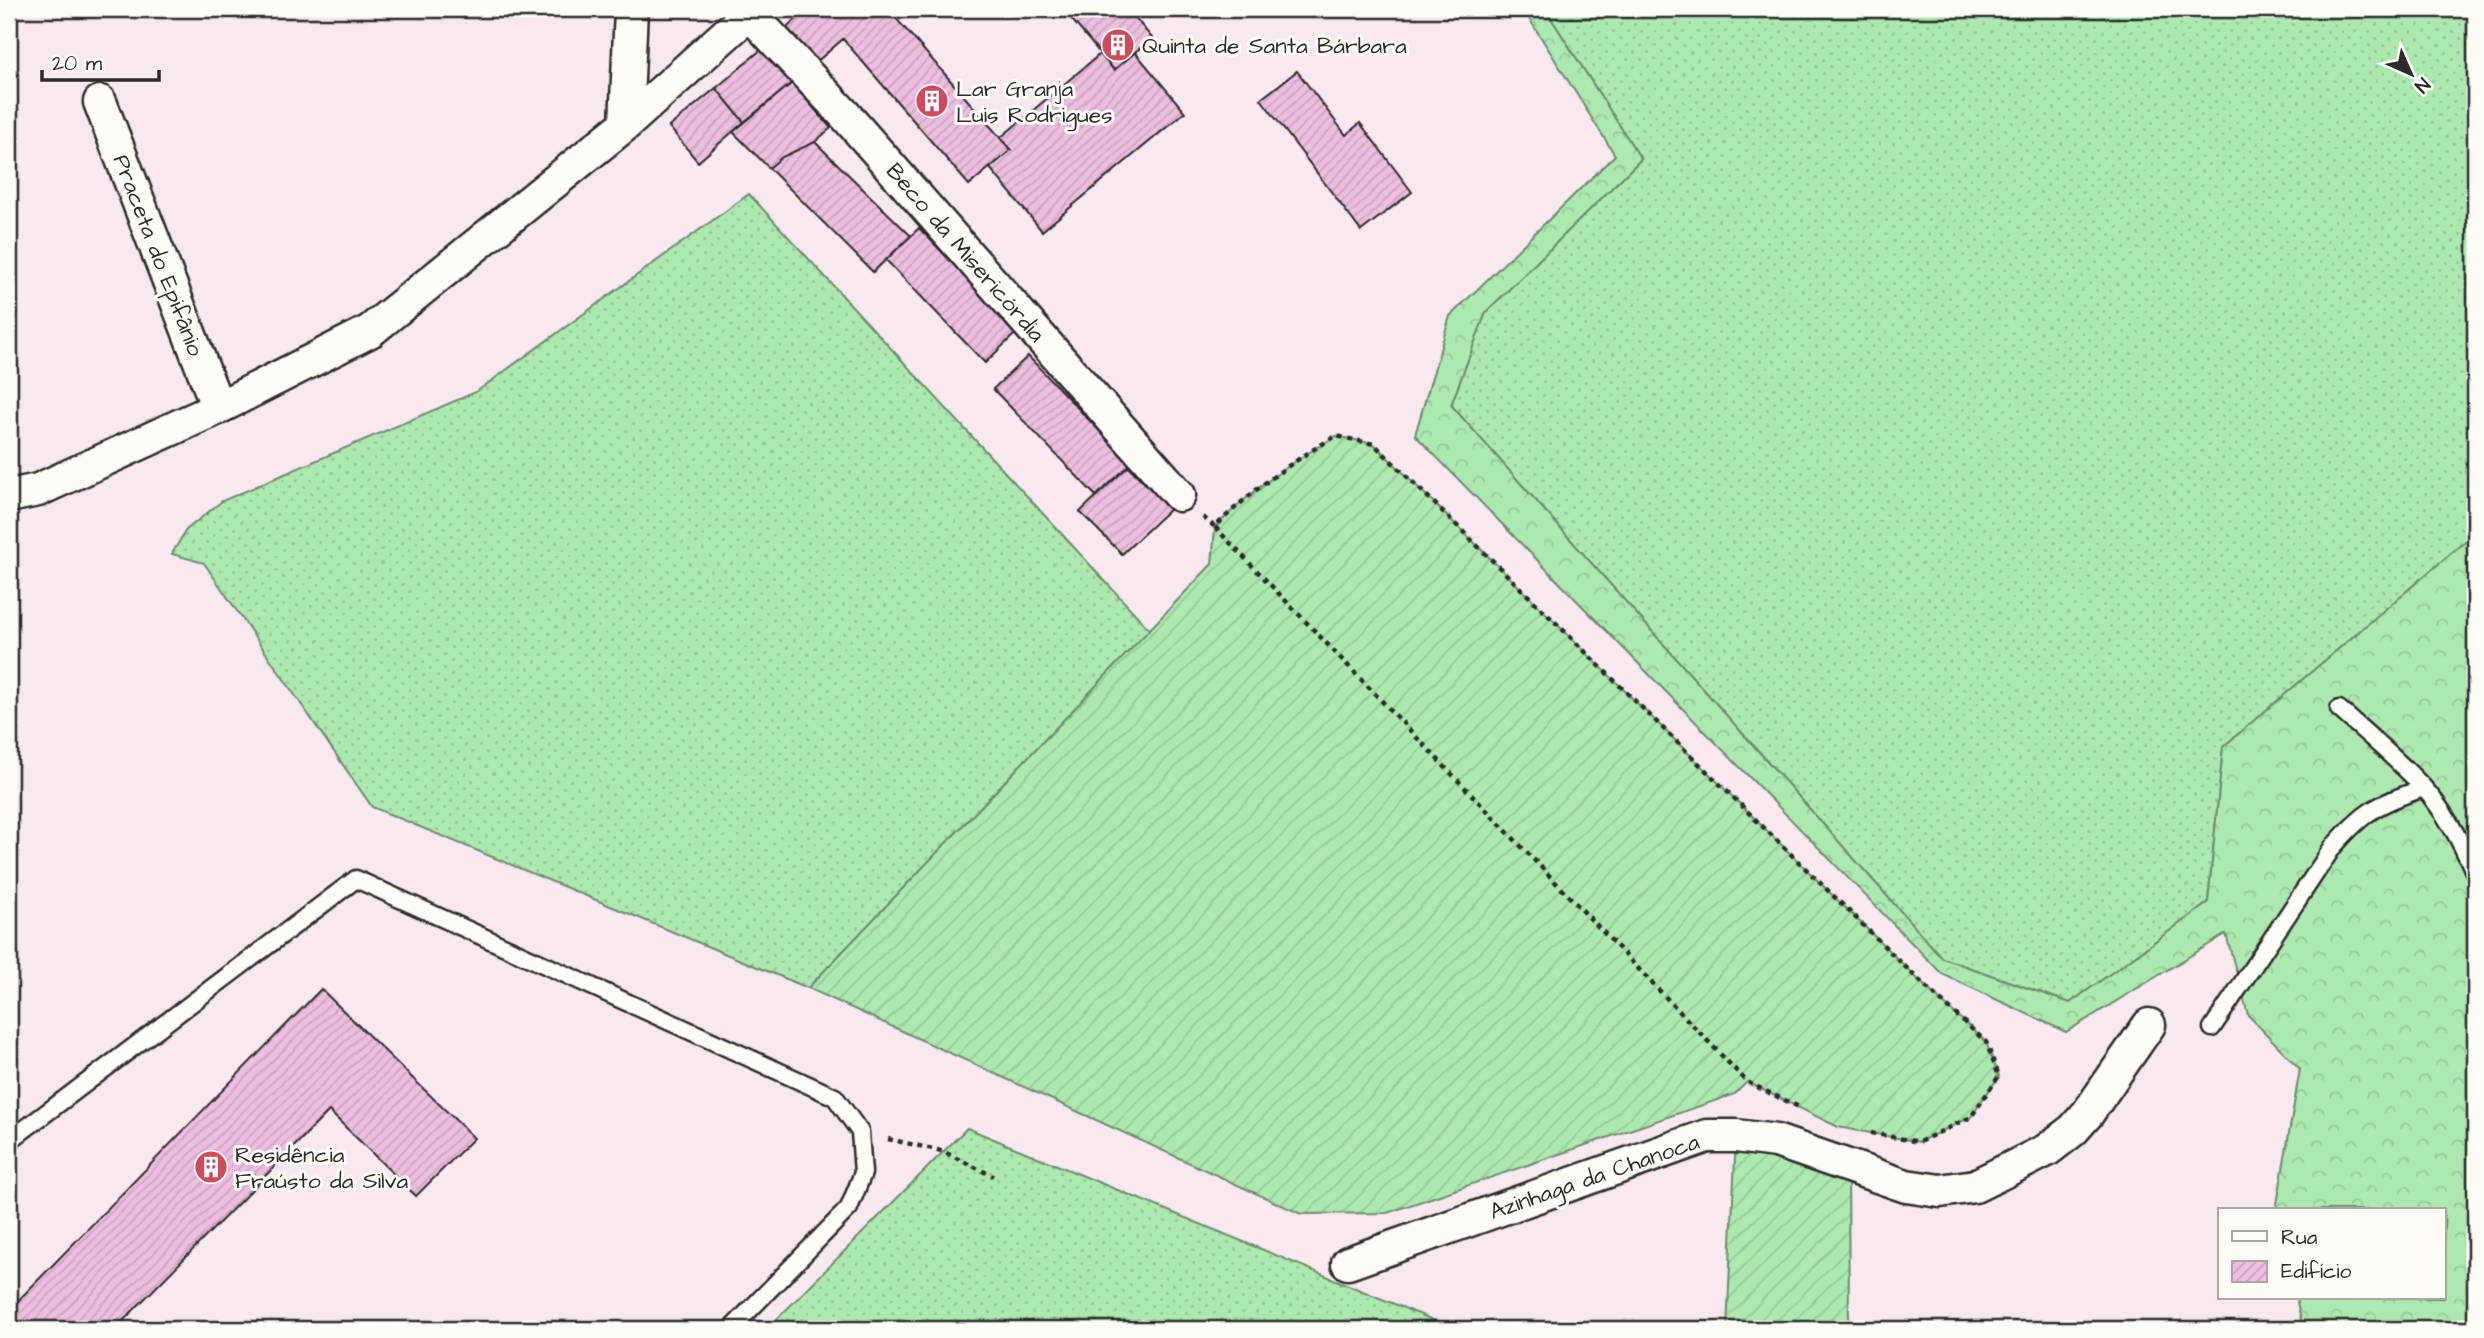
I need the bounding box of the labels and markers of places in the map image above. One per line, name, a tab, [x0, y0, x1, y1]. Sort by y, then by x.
building icon: Quinta de Santa Bárbara	[1099, 26, 1137, 64]
place label: Quinta de Santa Bárbara	[1142, 30, 1407, 62]
place label: Lar Granja Luis Rodrigues	[956, 73, 1113, 132]
building icon: Lar Granja Luis Rodrigues	[913, 82, 951, 120]
place label: Residência Fraústo da Silva	[235, 1139, 408, 1197]
building icon: Residência Fraústo da Silva	[192, 1148, 230, 1186]

